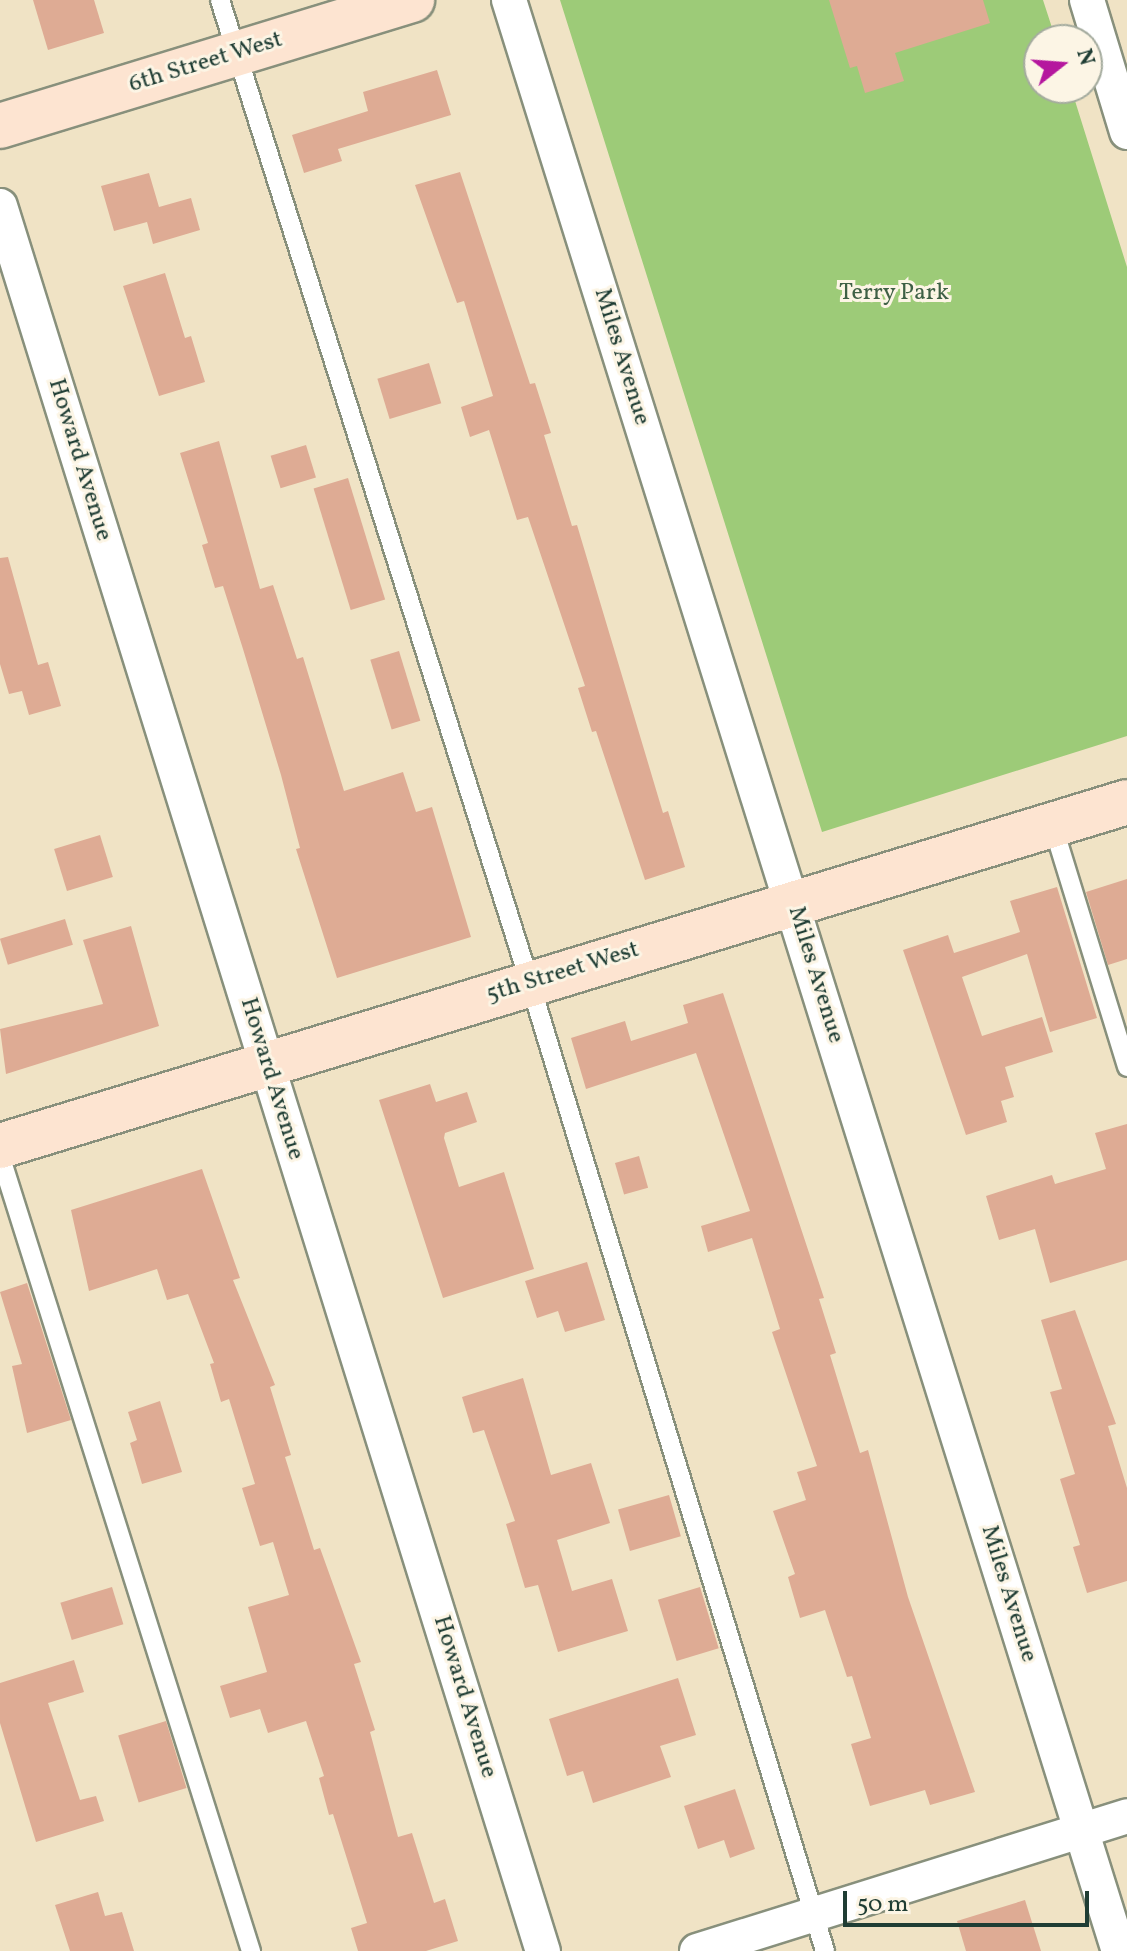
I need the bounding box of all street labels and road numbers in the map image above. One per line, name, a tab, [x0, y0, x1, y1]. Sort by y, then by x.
street label: 6th Street West	[125, 26, 287, 100]
street label: Miles Avenue	[587, 285, 655, 429]
street label: Howard Avenue	[41, 375, 117, 545]
street label: Miles Avenue	[781, 903, 849, 1047]
street label: 5th Street West	[483, 936, 643, 1010]
street label: Howard Avenue	[233, 994, 309, 1164]
street label: Miles Avenue	[974, 1522, 1042, 1666]
street label: Howard Avenue	[426, 1612, 502, 1782]

